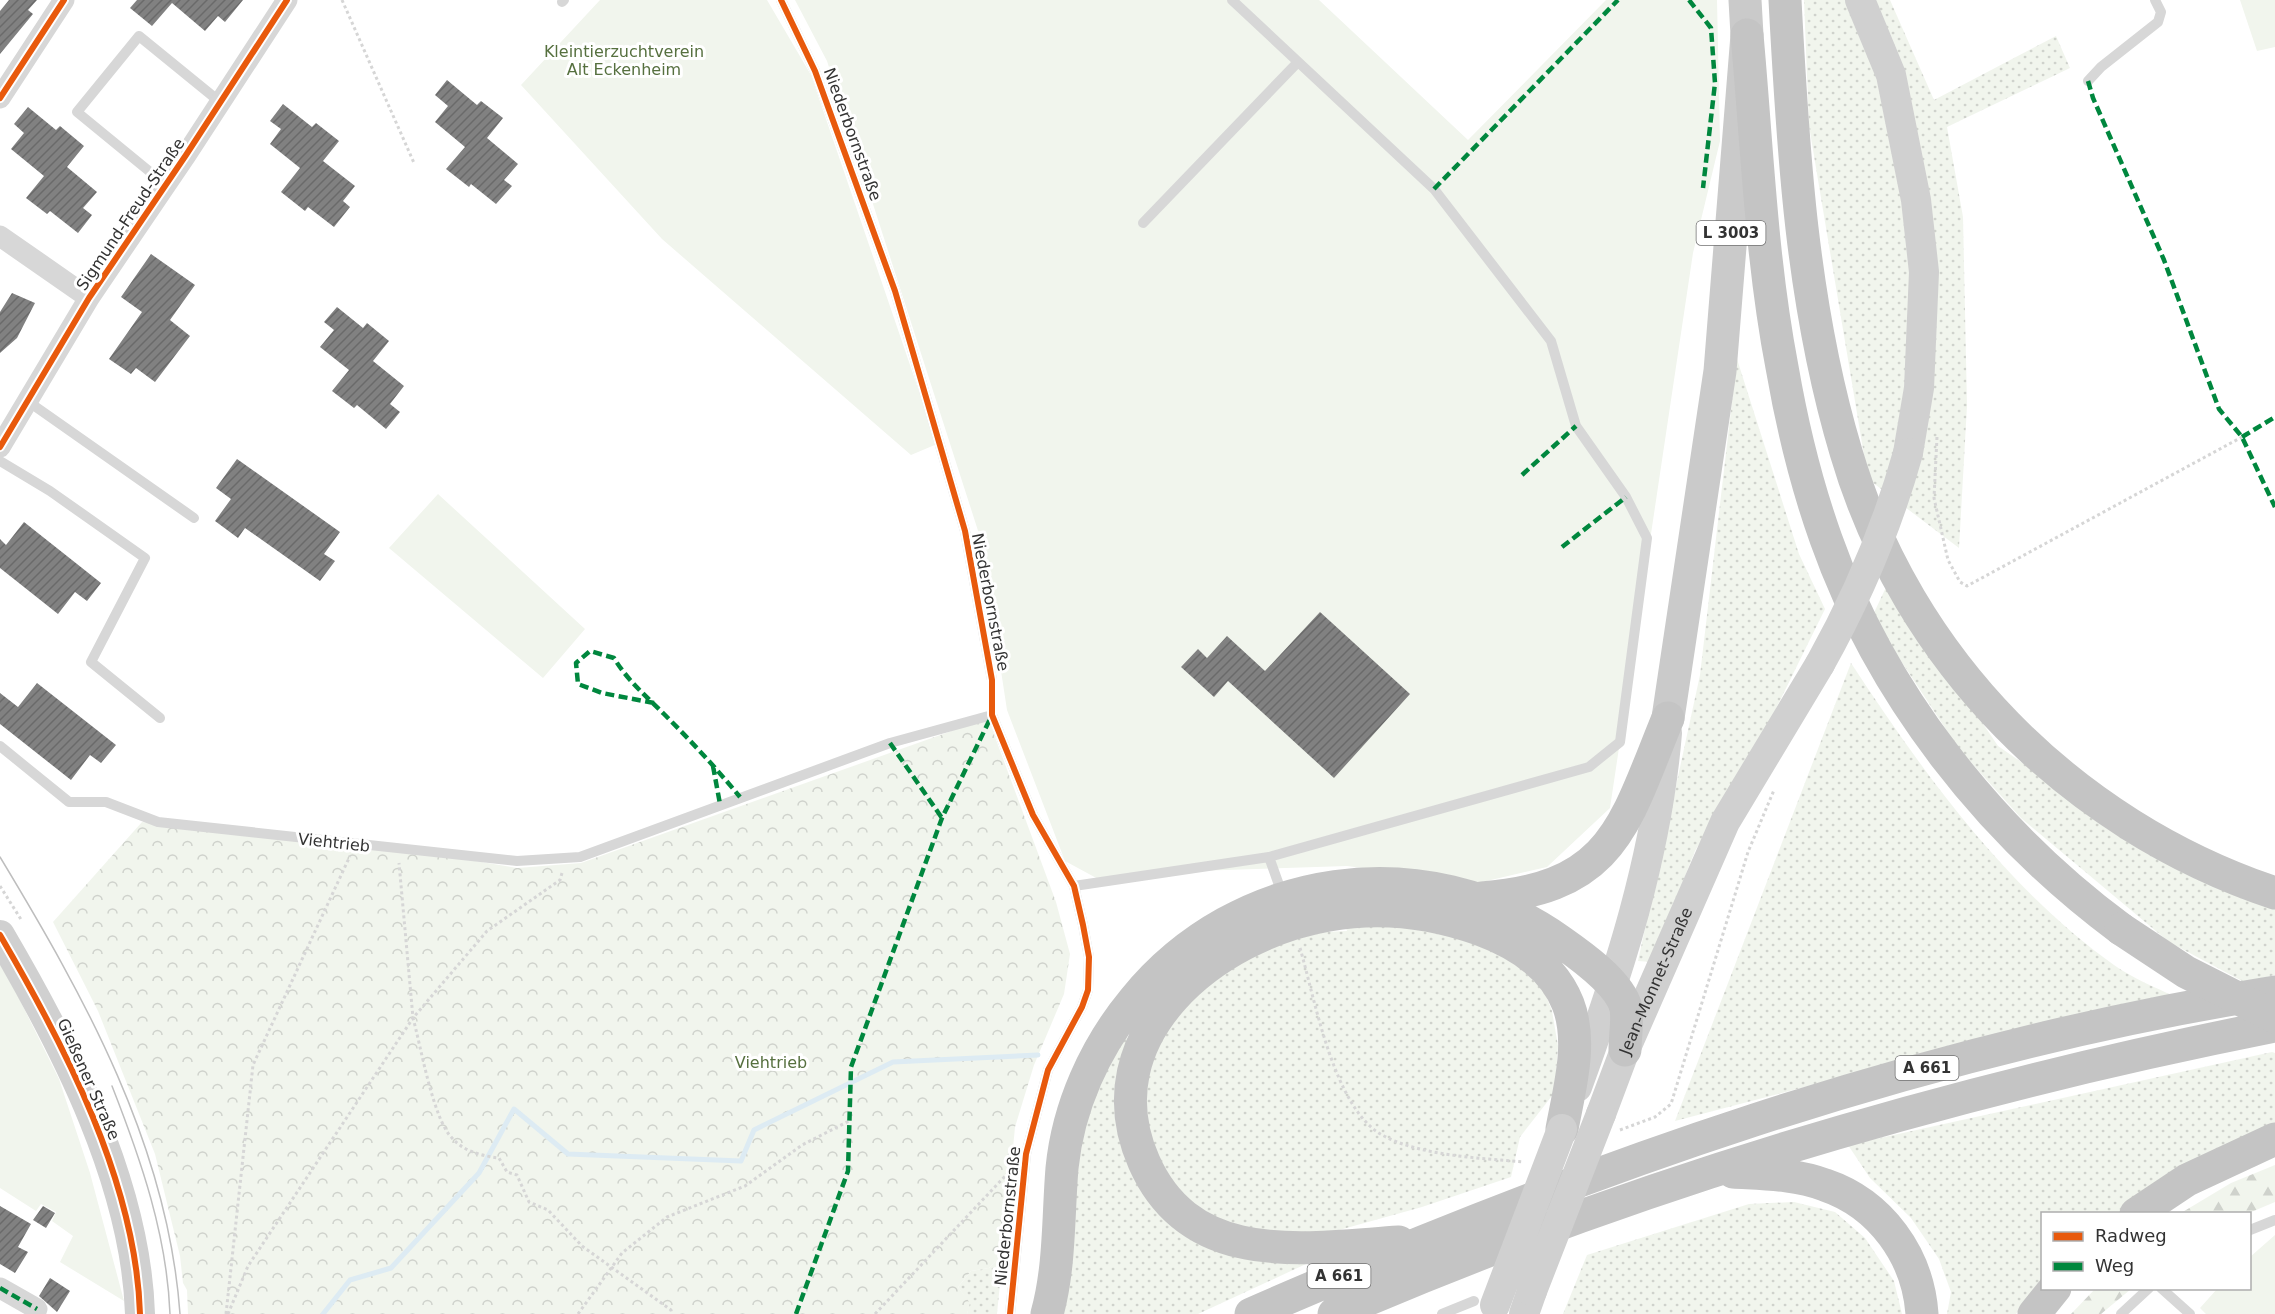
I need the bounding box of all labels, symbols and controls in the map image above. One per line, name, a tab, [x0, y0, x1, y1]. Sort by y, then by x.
park label: Kleintierzuchtverein Alt Eckenheim	[544, 42, 704, 79]
street label: Niederbornstraße	[820, 65, 885, 203]
street label: Sigmund-Freud-Straße	[72, 135, 188, 294]
road number: L 3003	[1696, 221, 1766, 245]
street label: Niederbornstraße	[968, 531, 1013, 673]
street label: Viehtrieb	[297, 829, 371, 856]
street label: Jean-Monnet-Straße	[1615, 904, 1696, 1058]
street label: Gießener Straße	[53, 1016, 124, 1143]
park label: Viehtrieb	[735, 1053, 807, 1072]
road number: A 661	[1896, 1056, 1958, 1080]
street label: Niederbornstraße	[991, 1145, 1024, 1287]
legend	[2041, 1212, 2251, 1290]
text: Radweg	[2095, 1225, 2167, 1246]
text: Weg	[2095, 1255, 2134, 1276]
road number: A 661	[1308, 1264, 1370, 1288]

